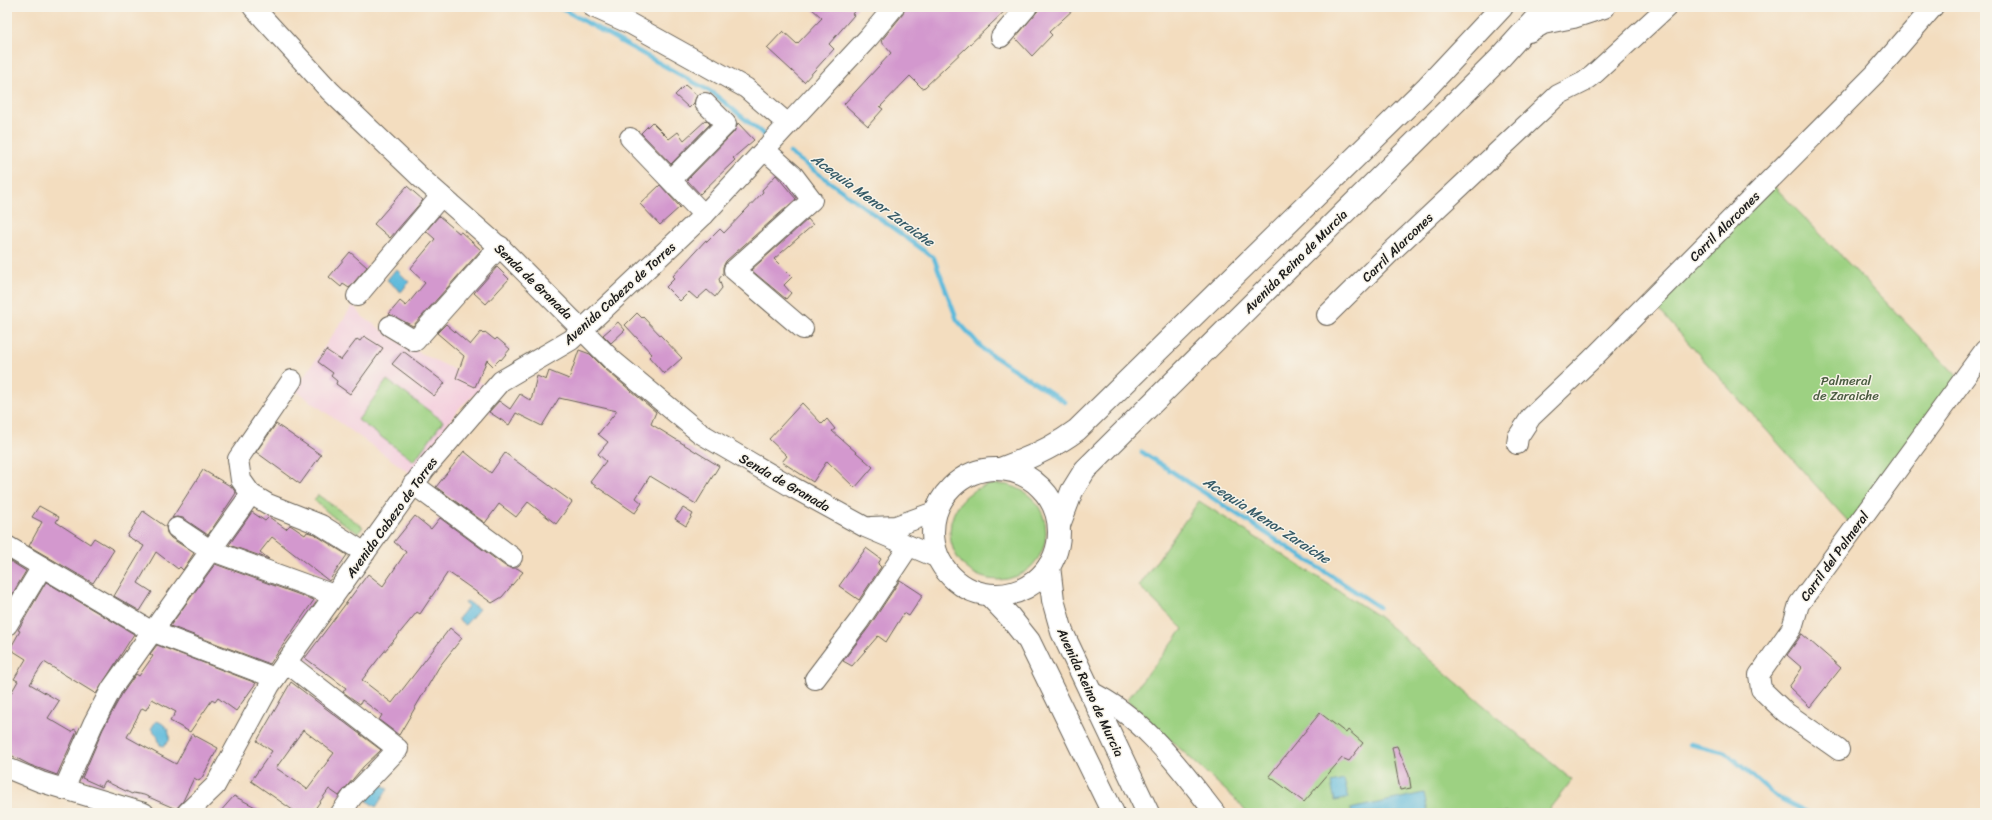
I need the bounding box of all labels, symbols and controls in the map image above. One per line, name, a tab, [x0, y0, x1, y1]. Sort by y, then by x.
water label: Acequia Menor Zaraiche	[805, 146, 941, 255]
street label: Carril Alarcones	[1683, 185, 1765, 267]
street label: Avenida Reino de Murcia	[1237, 203, 1353, 320]
street label: Carril Alarcones	[1356, 207, 1439, 288]
street label: Avenida Cabezo de Torres	[557, 236, 681, 351]
street label: Senda de Granada	[489, 238, 579, 325]
park label: Palmeral de Zaraiche	[1813, 369, 1879, 407]
street label: Senda de Granada	[735, 447, 835, 518]
street label: Avenida Cabezo de Torres	[339, 451, 444, 583]
water label: Acequia Menor Zaraiche	[1197, 469, 1337, 572]
street label: Carril del Palmeral	[1794, 506, 1875, 606]
street label: Avenida Reino de Murcia	[1050, 623, 1131, 761]

